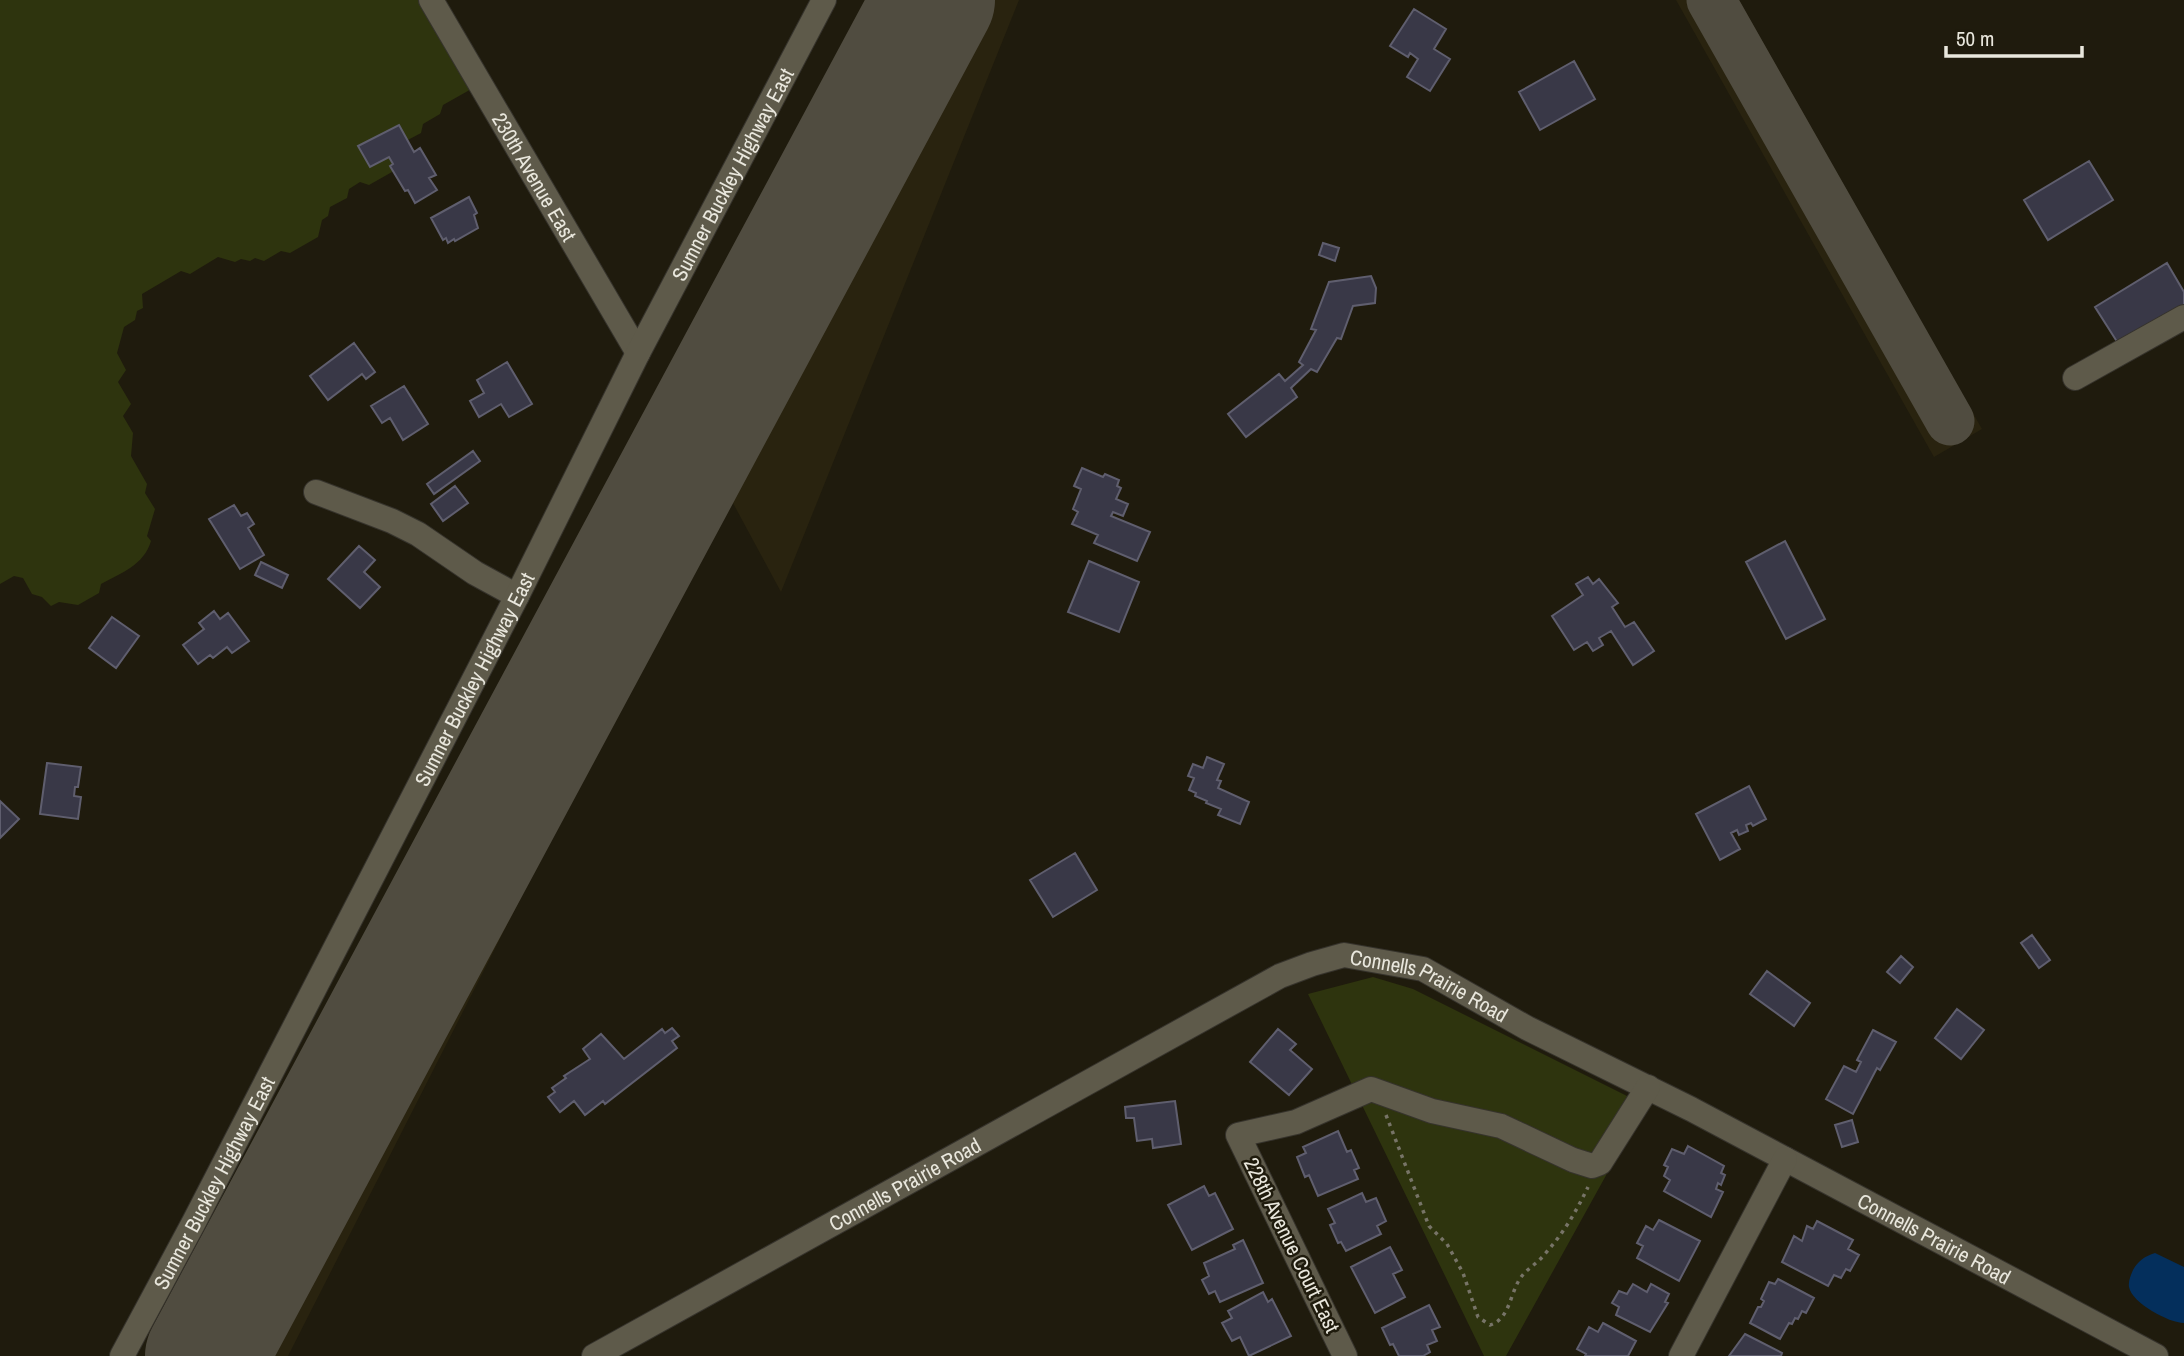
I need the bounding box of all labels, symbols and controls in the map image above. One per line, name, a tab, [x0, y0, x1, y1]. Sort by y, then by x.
scale bar	[1946, 14, 2082, 58]
text: 50 m	[1956, 24, 1994, 53]
street label: Sumner Buckley Highway East	[664, 63, 800, 286]
street label: 230th Avenue East	[486, 107, 584, 247]
street label: Sumner Buckley Highway East	[407, 567, 541, 791]
street label: Connells Prairie Road	[1348, 942, 1514, 1029]
street label: Sumner Buckley Highway East	[146, 1071, 281, 1294]
street label: Connells Prairie Road	[823, 1130, 986, 1238]
street label: 228th Avenue Court East	[1237, 1153, 1347, 1337]
street label: Connells Prairie Road	[1853, 1186, 2016, 1291]

